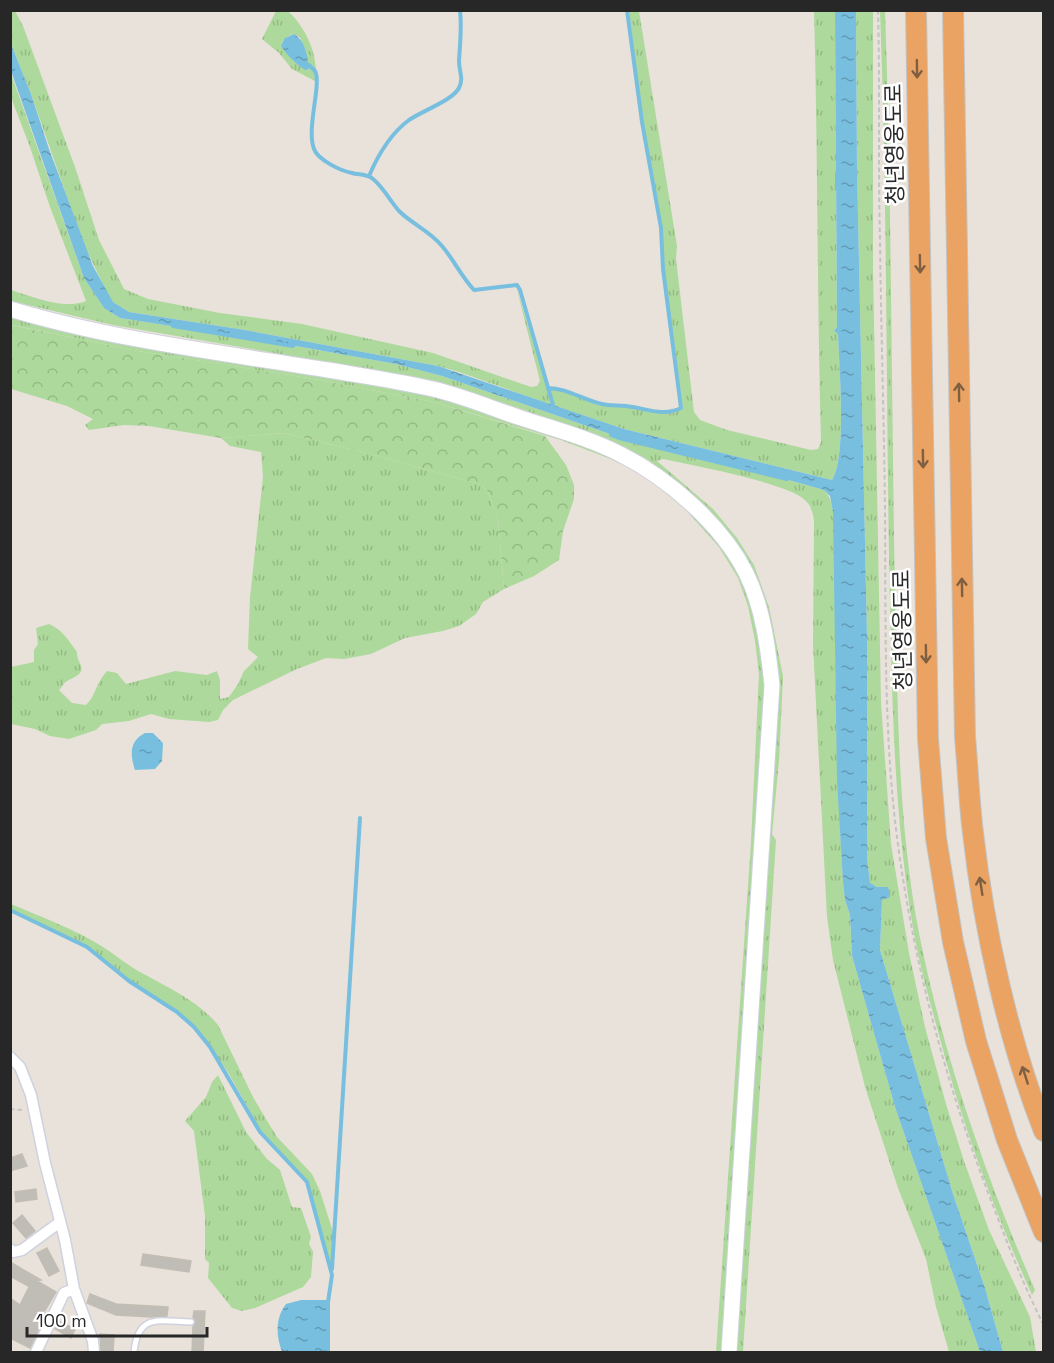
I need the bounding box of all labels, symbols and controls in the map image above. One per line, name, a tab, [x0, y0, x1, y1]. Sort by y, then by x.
one-way arrow	[911, 58, 922, 78]
street label: 청년영웅도로	[879, 83, 909, 205]
one-way arrow	[914, 253, 925, 273]
one-way arrow	[953, 382, 965, 402]
one-way arrow	[917, 448, 929, 468]
street label: 청년영웅도로	[887, 569, 917, 691]
one-way arrow	[956, 577, 968, 597]
one-way arrow	[920, 643, 932, 663]
one-way arrow	[976, 876, 987, 896]
one-way arrow	[1019, 1066, 1030, 1085]
scale bar	[27, 1300, 207, 1338]
text: 100 m	[36, 1309, 87, 1332]

